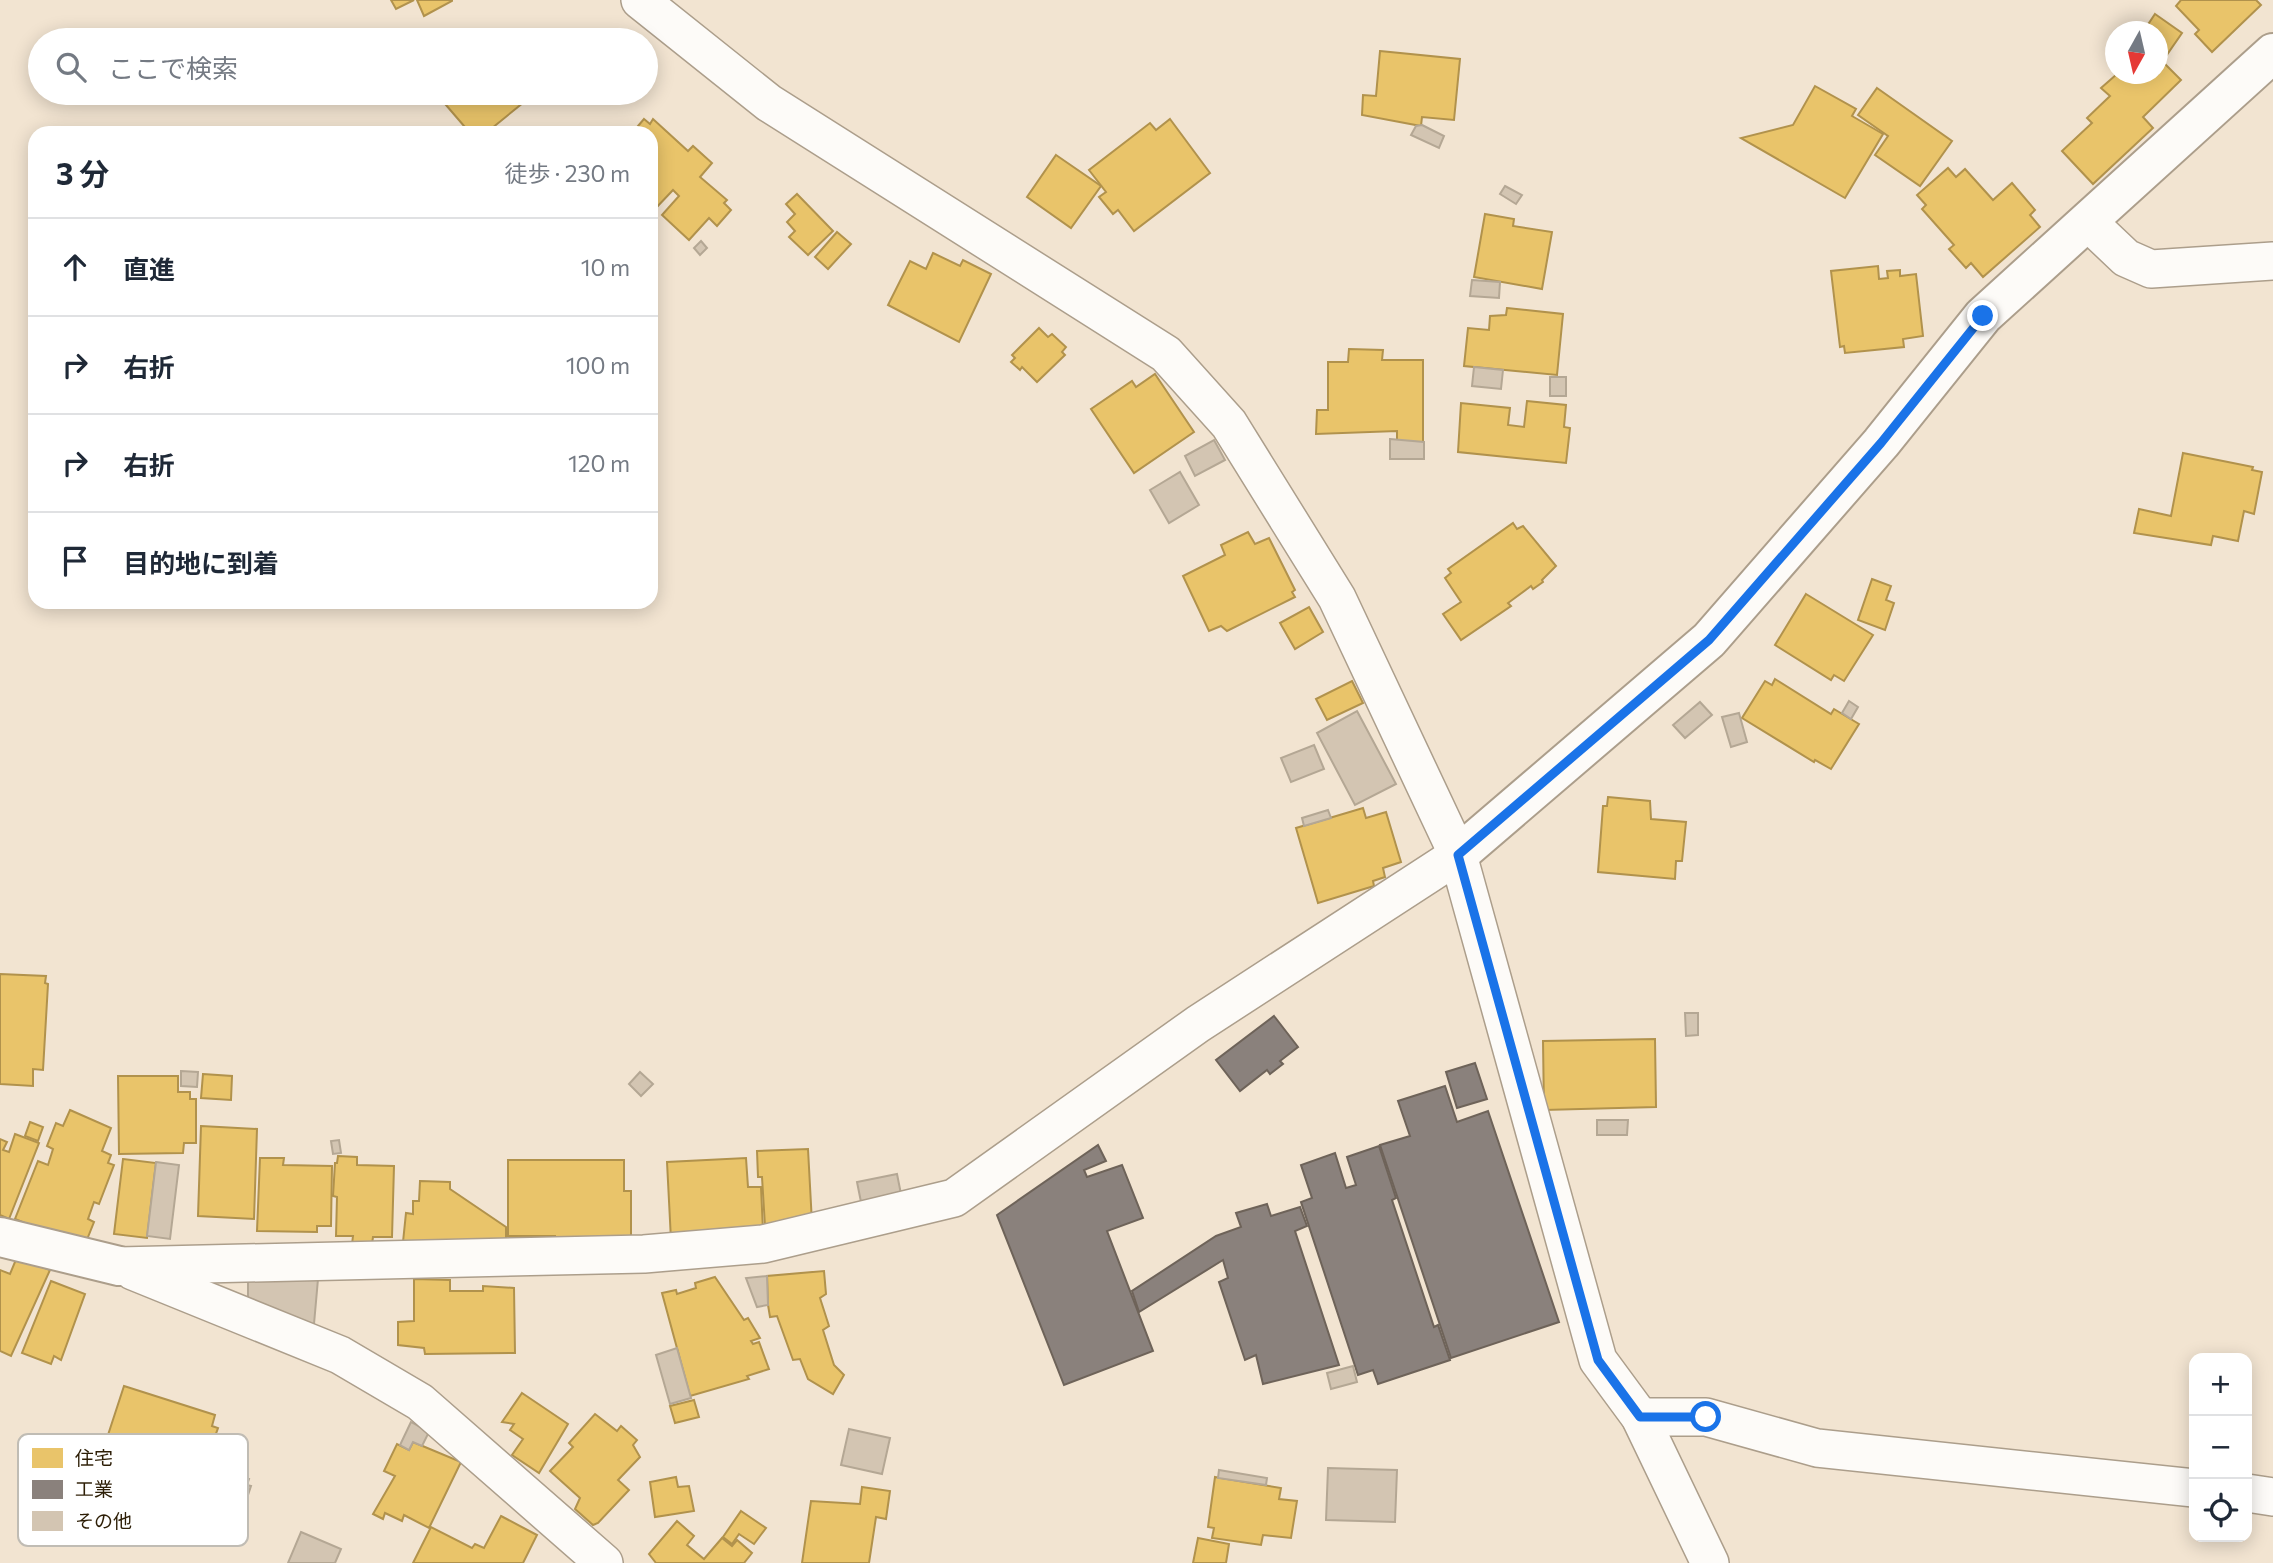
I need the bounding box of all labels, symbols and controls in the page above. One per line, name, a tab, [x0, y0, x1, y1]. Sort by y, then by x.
north arrow	[2105, 21, 2168, 84]
search box	[28, 28, 658, 105]
icon: search	[52, 48, 90, 86]
text: ここで検索	[108, 52, 238, 83]
text: 3 分	[56, 154, 109, 191]
text: 徒歩 · 230 m	[504, 159, 630, 187]
icon: ahead	[56, 248, 94, 286]
text: 直進	[123, 253, 175, 284]
text: 10 m	[581, 253, 630, 281]
route end	[1967, 300, 1998, 331]
icon: right	[56, 346, 94, 384]
text: 右折	[123, 351, 175, 382]
text: 100 m	[566, 351, 630, 379]
icon: right	[56, 444, 94, 482]
text: 右折	[123, 449, 175, 480]
text: 120 m	[568, 449, 630, 477]
icon: arrive	[56, 542, 94, 580]
text: 目的地に到着	[123, 547, 279, 578]
map controls	[2189, 1353, 2252, 1542]
button: +	[2189, 1353, 2252, 1416]
route start	[1690, 1401, 1721, 1432]
button: −	[2189, 1416, 2252, 1479]
legend	[18, 1434, 248, 1546]
text: 住宅	[75, 1446, 113, 1469]
text: 工業	[75, 1477, 113, 1500]
button: locate	[2189, 1479, 2252, 1542]
text: その他	[75, 1509, 132, 1532]

